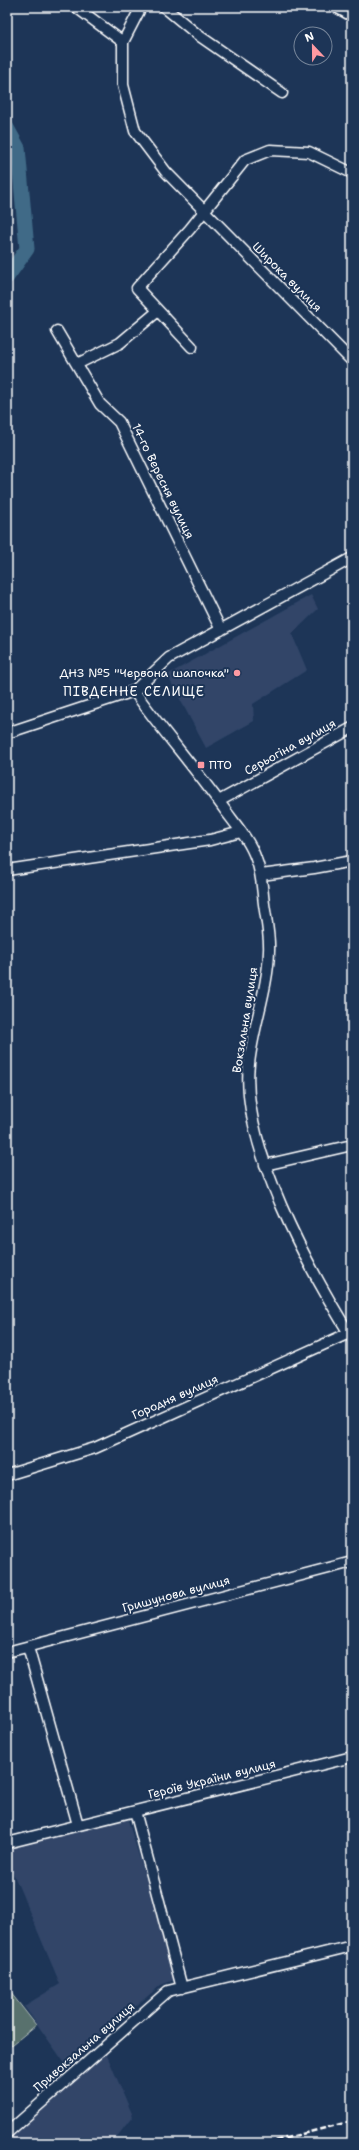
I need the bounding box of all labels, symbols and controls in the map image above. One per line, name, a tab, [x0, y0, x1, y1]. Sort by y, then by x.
north arrow	[293, 26, 333, 66]
text: N	[303, 28, 317, 46]
street label: Широка вулиця	[249, 239, 325, 315]
street label: 14-го Вересня вулиця	[128, 421, 198, 541]
place label: ДНЗ №5 "Червона шапочка"	[59, 665, 229, 681]
marker: ДНЗ №5 "Червона шапочка"	[232, 668, 242, 678]
district label: ПІВДЕННЕ СЕЛИЩЕ	[63, 683, 205, 700]
street label: Серьогіна вулиця	[241, 715, 339, 779]
place label: ПТО	[209, 757, 232, 773]
marker: ПТО	[196, 760, 206, 770]
street label: Вокзальна вулиця	[229, 966, 261, 1074]
street label: Городня вулиця	[129, 1371, 221, 1423]
street label: Гришунова вулиця	[120, 1572, 232, 1616]
street label: Героїв України вулиця	[147, 1755, 277, 1803]
street label: Привокзальна вулиця	[30, 1999, 138, 2095]

